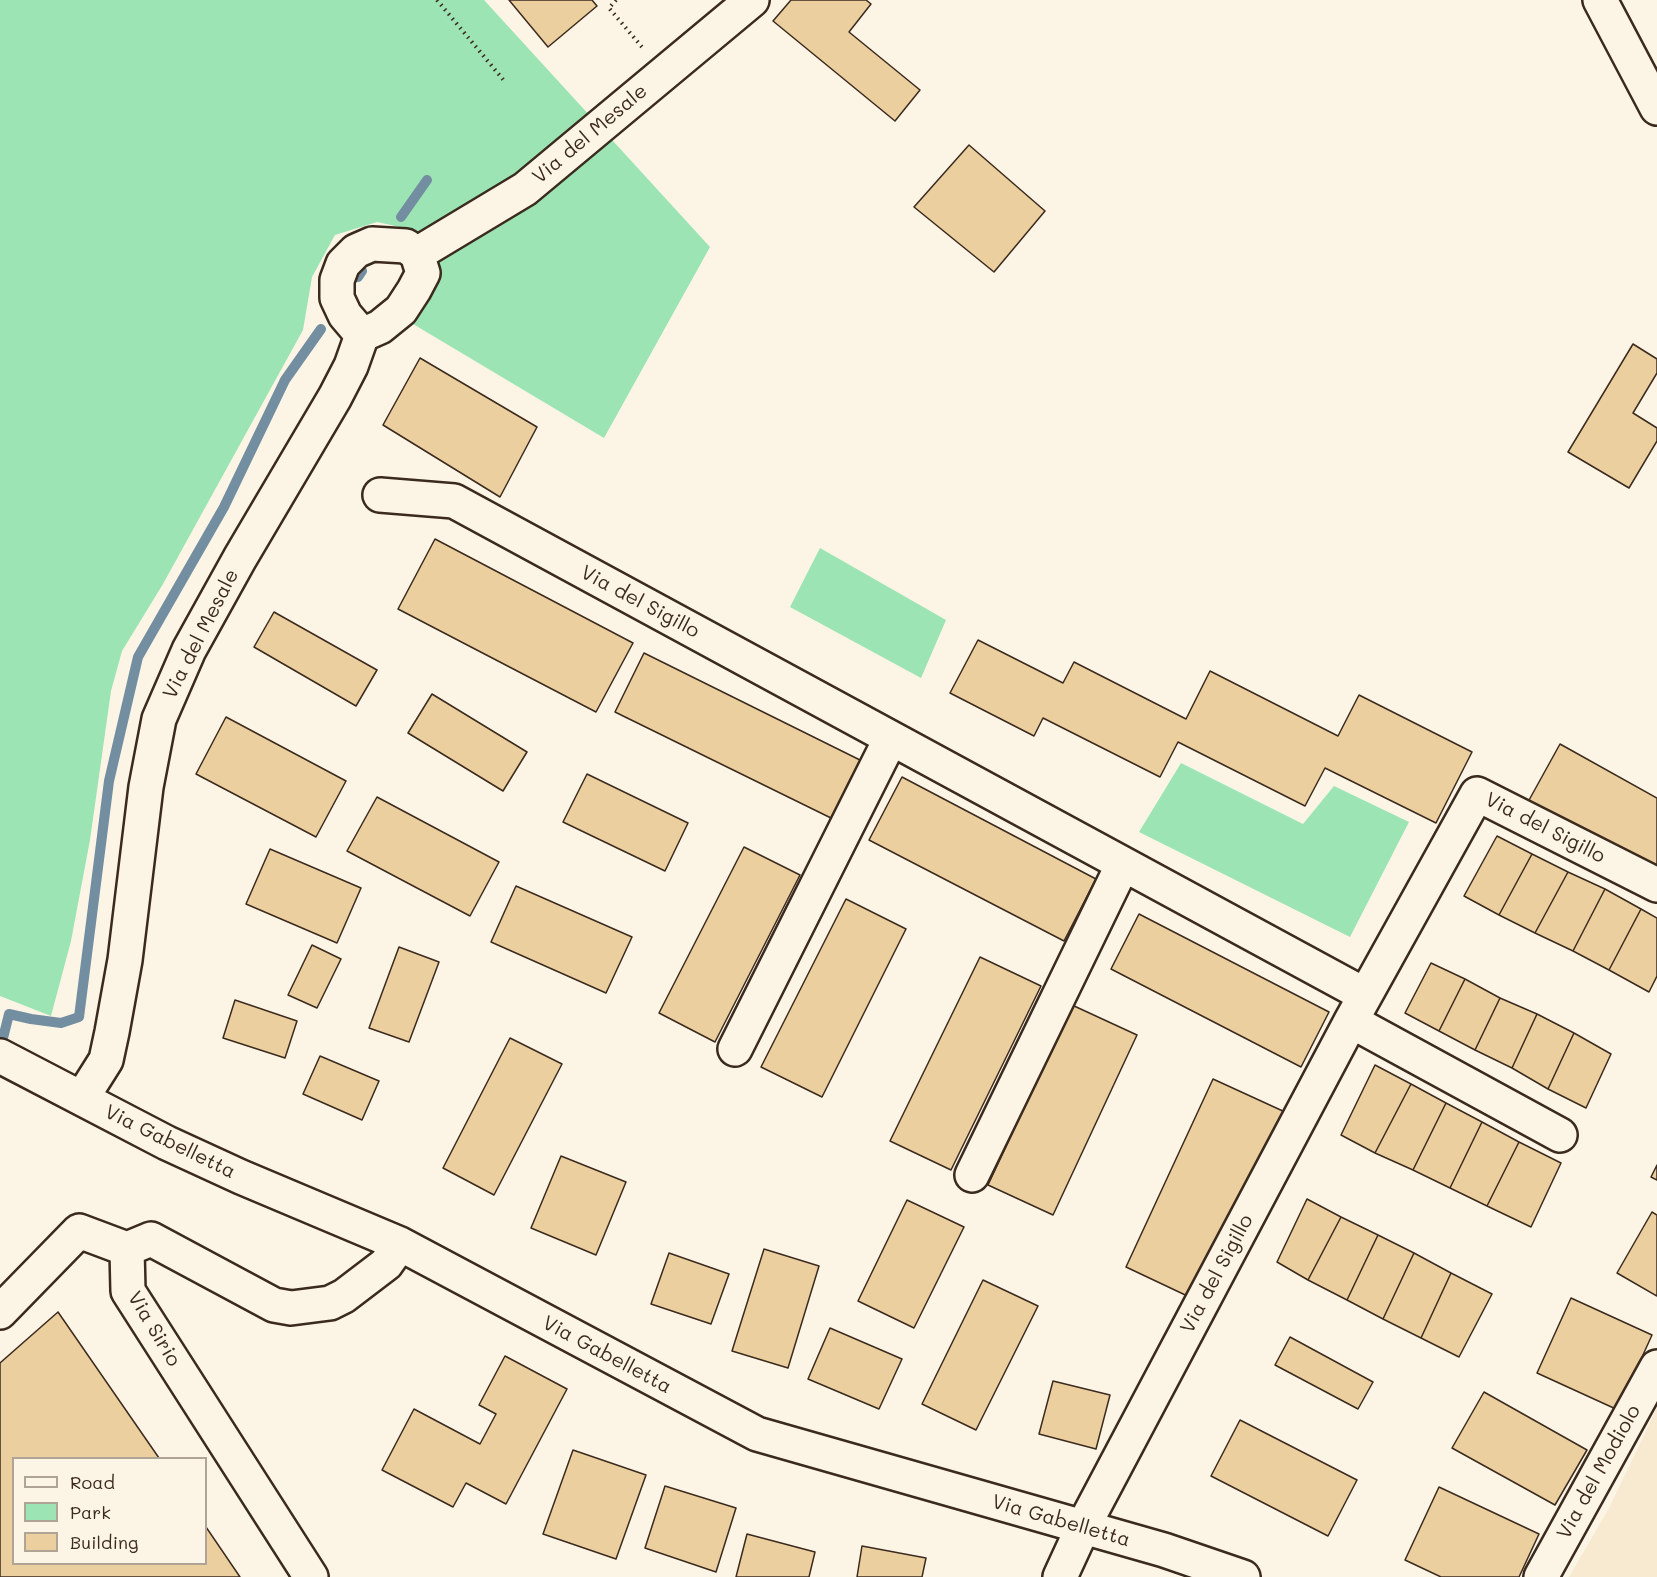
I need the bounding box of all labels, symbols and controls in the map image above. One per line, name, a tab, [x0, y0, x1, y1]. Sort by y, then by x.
street label: Via del Mesale	[528, 79, 652, 189]
street label: Via del Sigillo	[576, 561, 704, 643]
street label: Via del Mesale	[158, 565, 244, 703]
street label: Via del Sigillo	[1481, 787, 1609, 869]
street label: Via Gabelletta	[101, 1100, 239, 1184]
street label: Via del Sigillo	[1176, 1210, 1258, 1338]
street label: Via Sirio	[122, 1287, 186, 1371]
street label: Via Gabelletta	[538, 1311, 676, 1399]
street label: Via del Modiolo	[1552, 1401, 1646, 1543]
legend	[12, 1457, 207, 1565]
text: Road	[70, 1470, 115, 1494]
street label: Via Gabelletta	[989, 1490, 1133, 1552]
text: Park	[70, 1500, 111, 1524]
text: Building	[70, 1530, 138, 1554]

